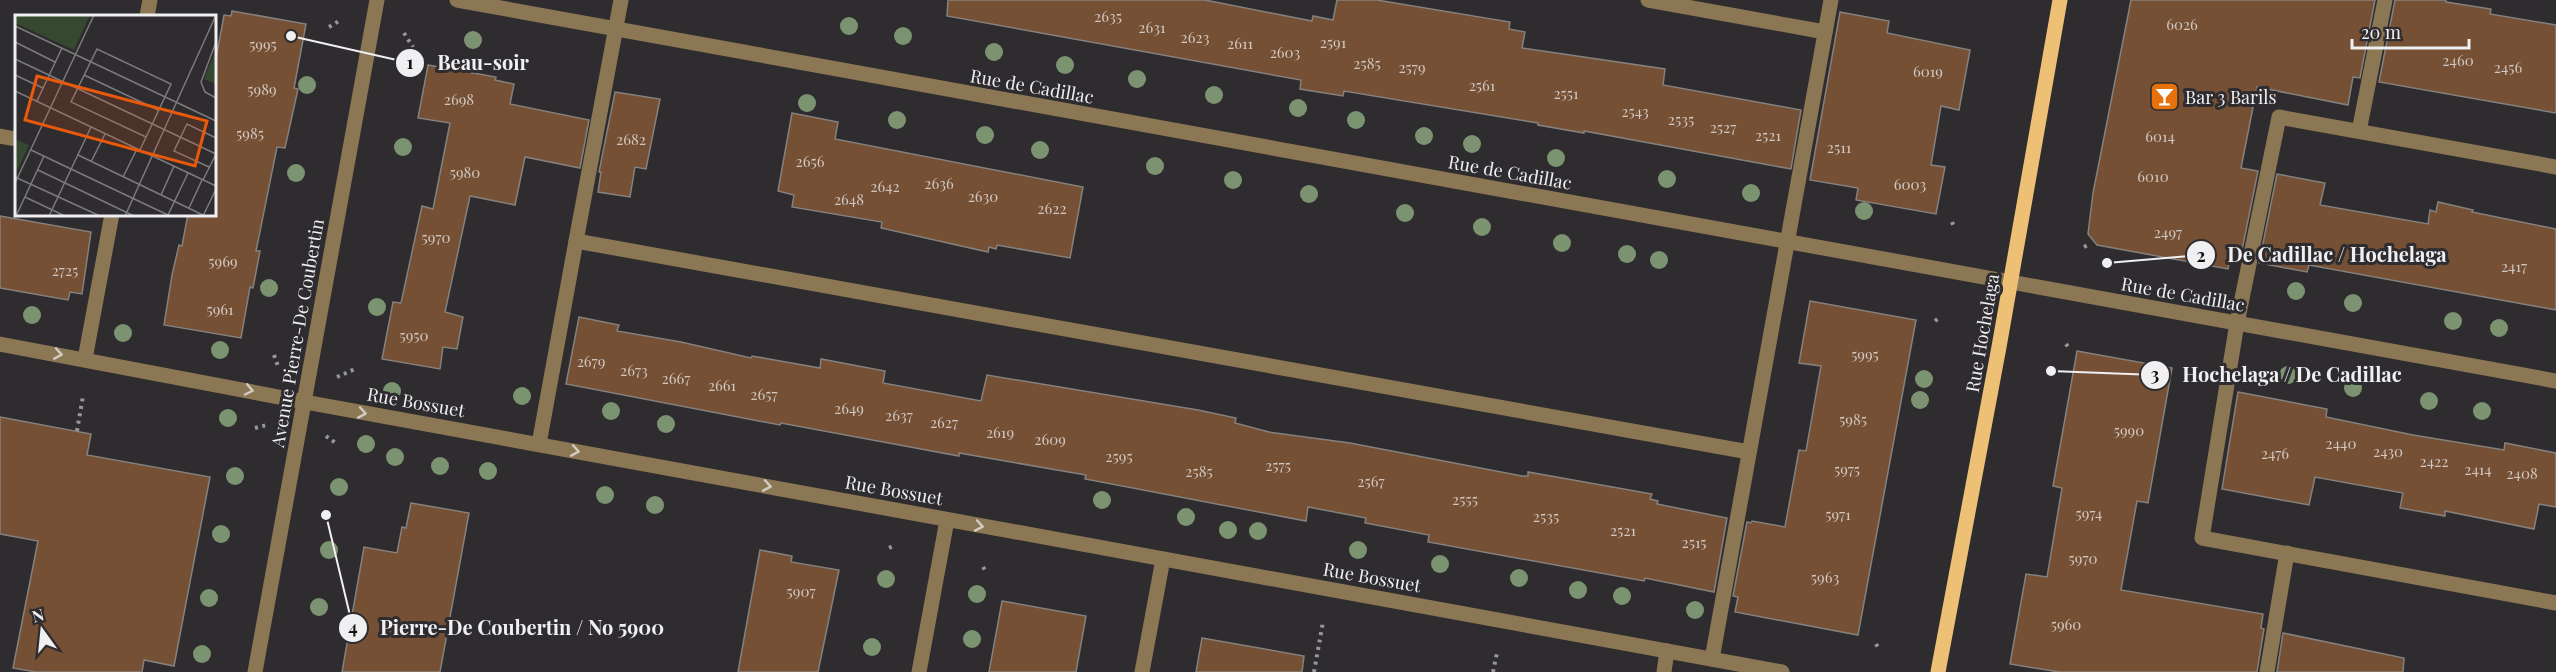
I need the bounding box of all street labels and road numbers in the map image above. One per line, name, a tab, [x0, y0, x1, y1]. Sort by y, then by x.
street label: Rue de Cadillac	[968, 63, 1096, 109]
street label: Rue de Cadillac	[1446, 149, 1574, 195]
street label: Avenue Pierre-De Coubertin	[265, 217, 329, 450]
street label: Rue de Cadillac	[2119, 271, 2247, 317]
street label: Rue Hochelaga	[1960, 272, 2004, 394]
street label: Rue Bossuet	[365, 382, 467, 423]
street label: Rue Bossuet	[843, 470, 945, 511]
street label: Rue Bossuet	[1321, 557, 1423, 598]

